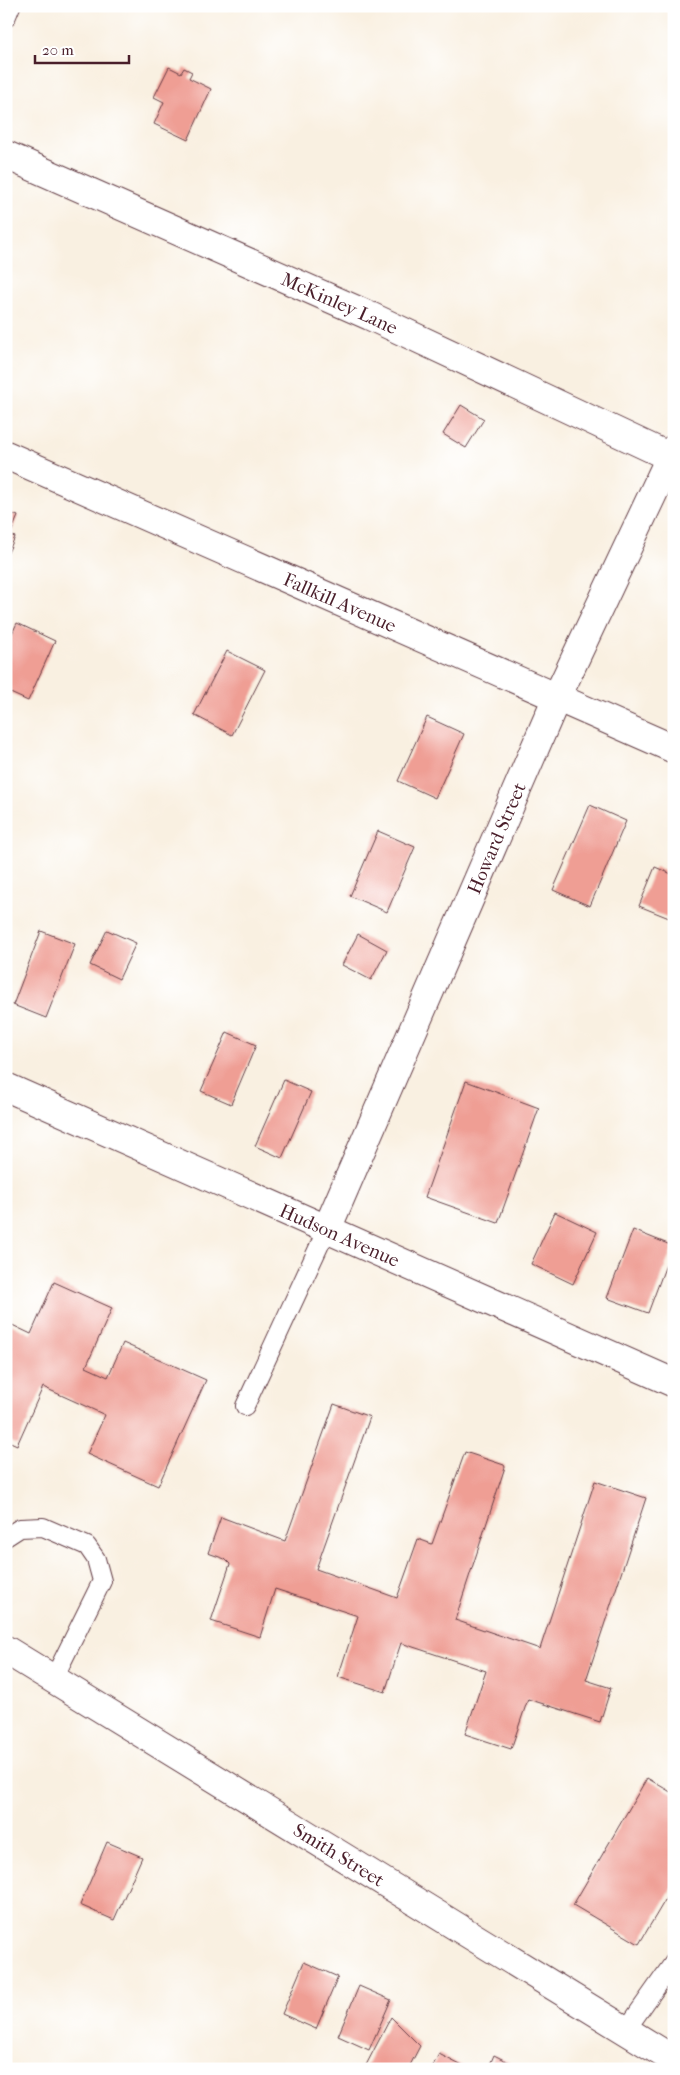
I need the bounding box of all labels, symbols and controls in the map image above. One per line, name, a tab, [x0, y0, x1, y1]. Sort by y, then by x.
scale bar	[35, 32, 129, 64]
text: 20 m	[42, 41, 74, 59]
street label: McKinley Lane	[278, 268, 401, 339]
street label: Fallkill Avenue	[280, 569, 399, 637]
street label: Howard Street	[463, 779, 531, 897]
street label: Hudson Avenue	[276, 1200, 403, 1272]
street label: Smith Street	[289, 1819, 388, 1892]

